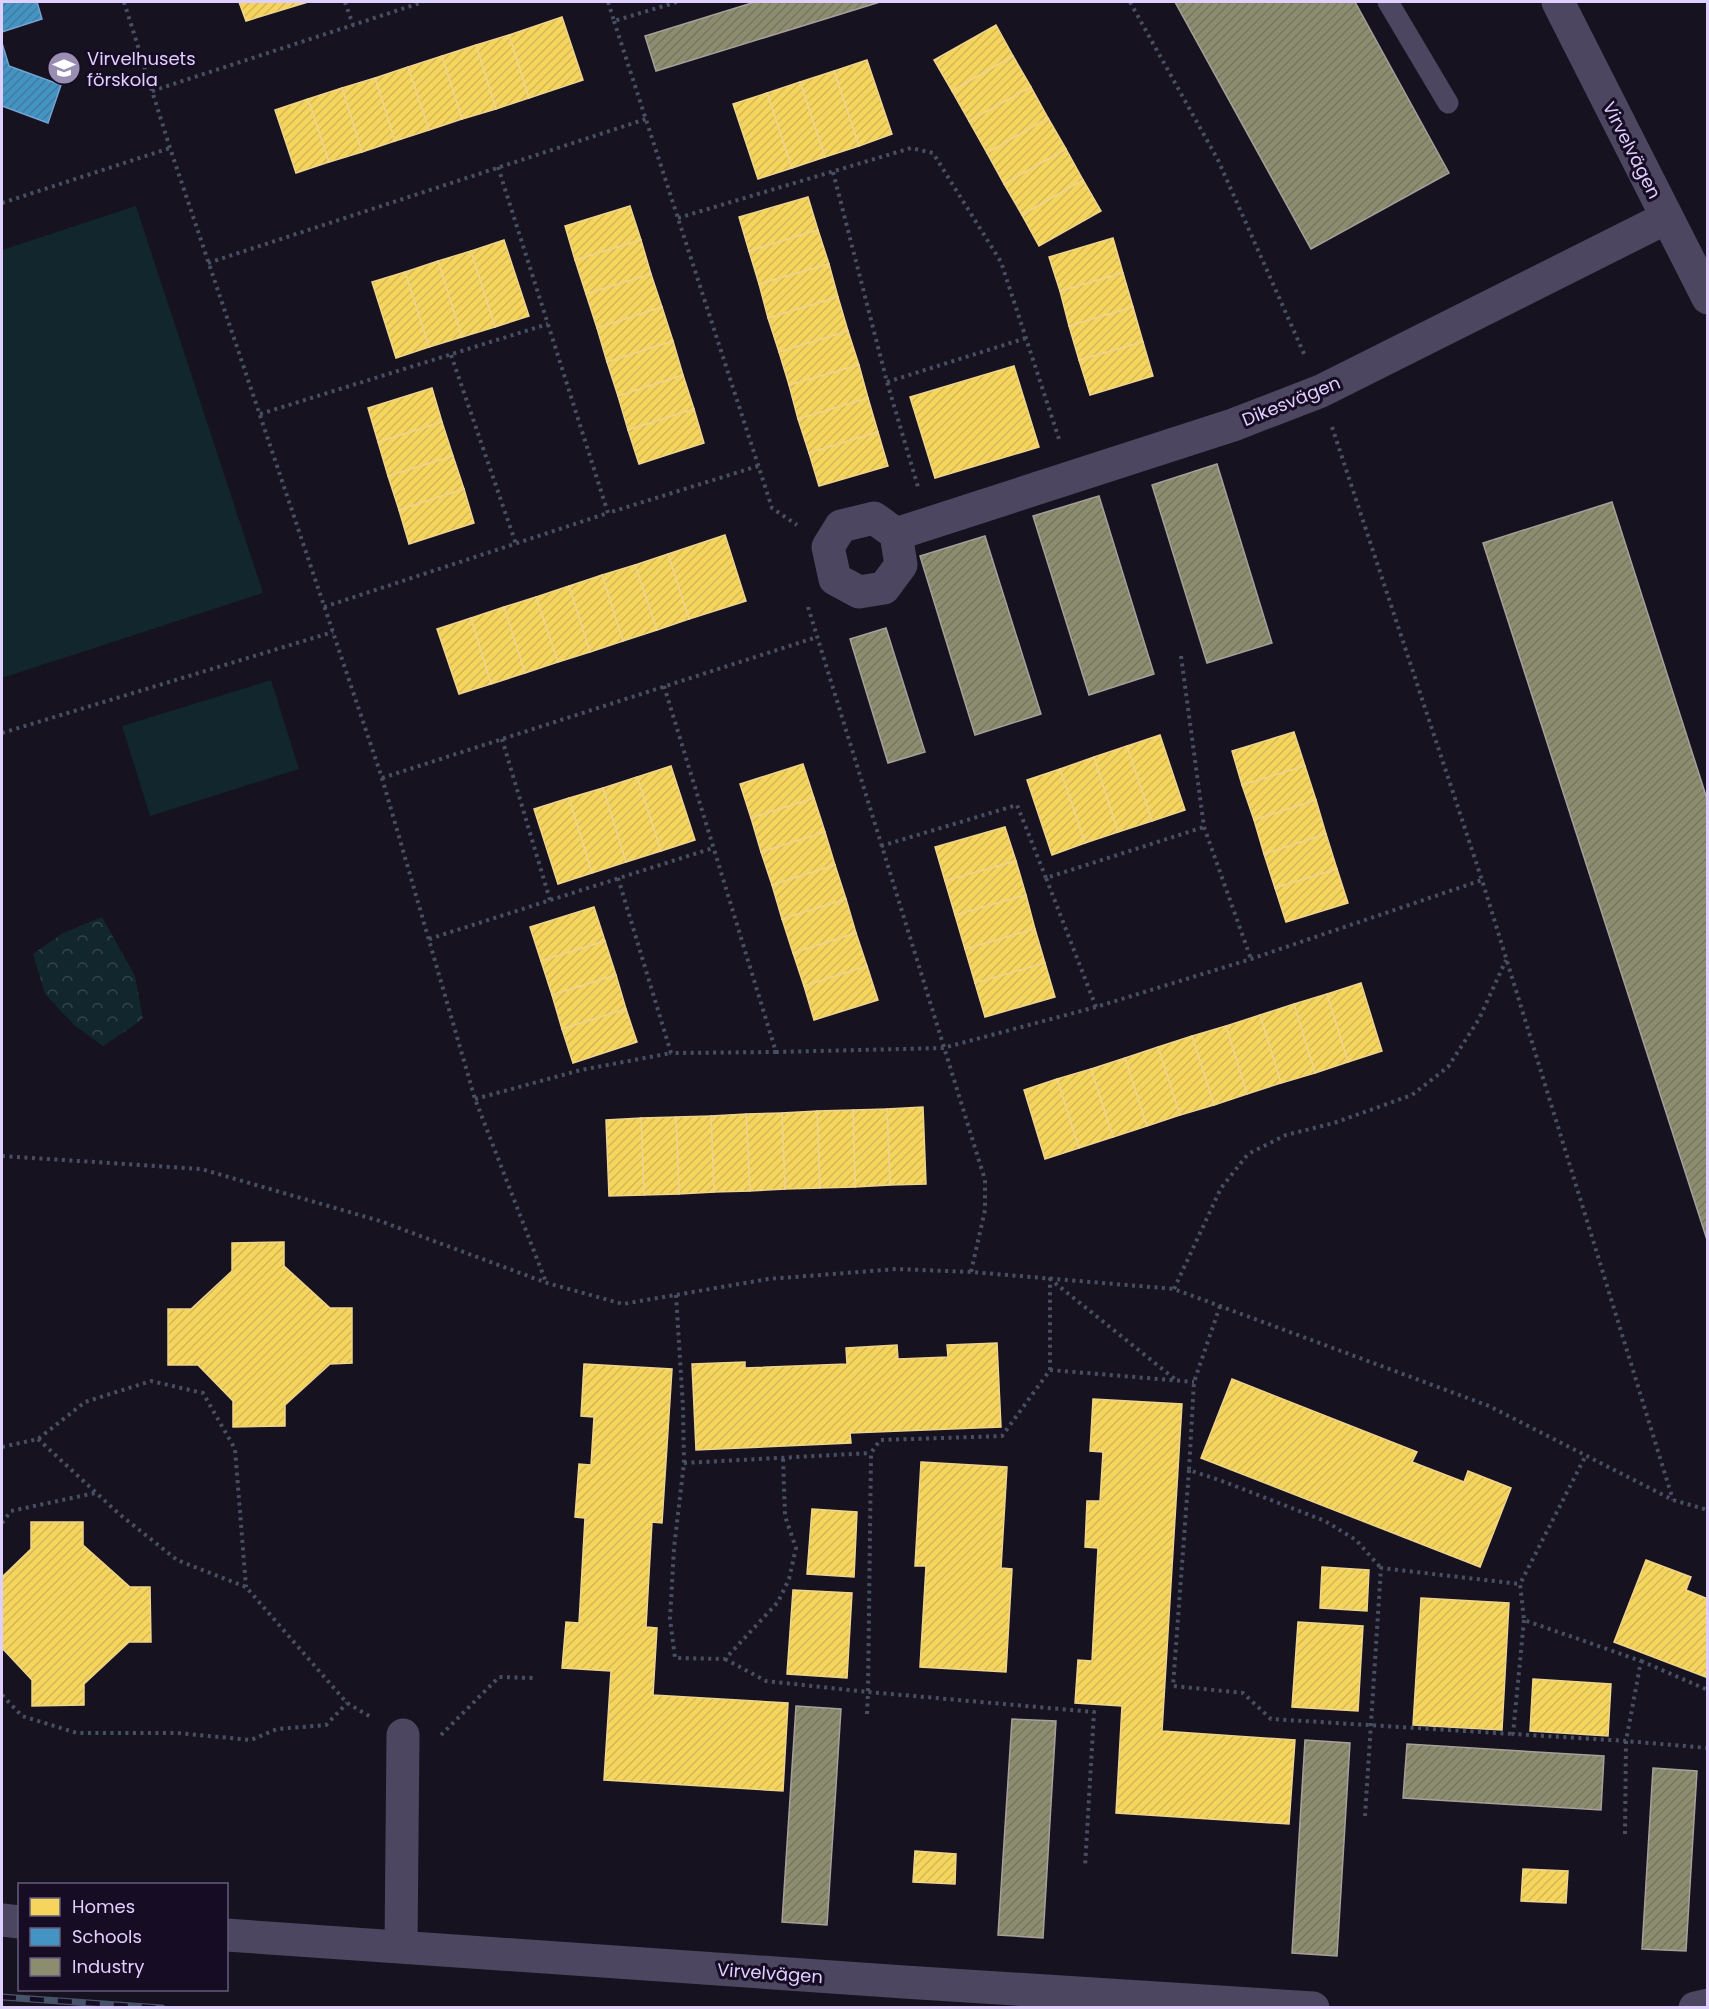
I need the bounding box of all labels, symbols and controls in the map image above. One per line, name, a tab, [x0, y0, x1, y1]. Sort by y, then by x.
place label: Virvelhusets förskola	[87, 46, 196, 92]
school or university icon: Virvelhusets förskola	[46, 50, 82, 86]
street label: Virvelvägen	[1597, 97, 1667, 203]
street label: Dikesvägen	[1238, 370, 1344, 432]
legend	[18, 1883, 228, 1991]
text: Homes	[72, 1894, 135, 1919]
text: Schools	[72, 1924, 142, 1949]
text: Industry	[72, 1954, 144, 1979]
street label: Virvelvägen	[716, 1957, 824, 1989]

